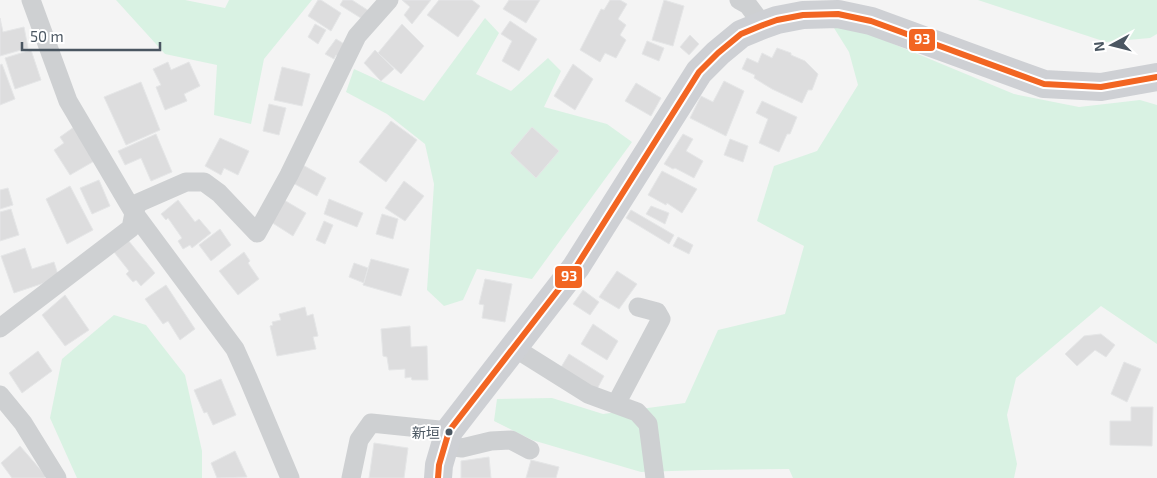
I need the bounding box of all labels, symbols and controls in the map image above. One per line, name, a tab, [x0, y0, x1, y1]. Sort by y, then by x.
scale bar	[22, 20, 160, 52]
north arrow	[1087, 20, 1137, 70]
text: 50 m	[30, 27, 64, 45]
line badge: 93	[908, 28, 936, 52]
text: 93	[914, 30, 930, 47]
text: N	[1090, 41, 1108, 53]
line badge: 93	[554, 265, 583, 289]
text: 93	[561, 267, 577, 284]
place label: 新垣	[412, 424, 440, 441]
marker: 新垣	[444, 427, 454, 437]

